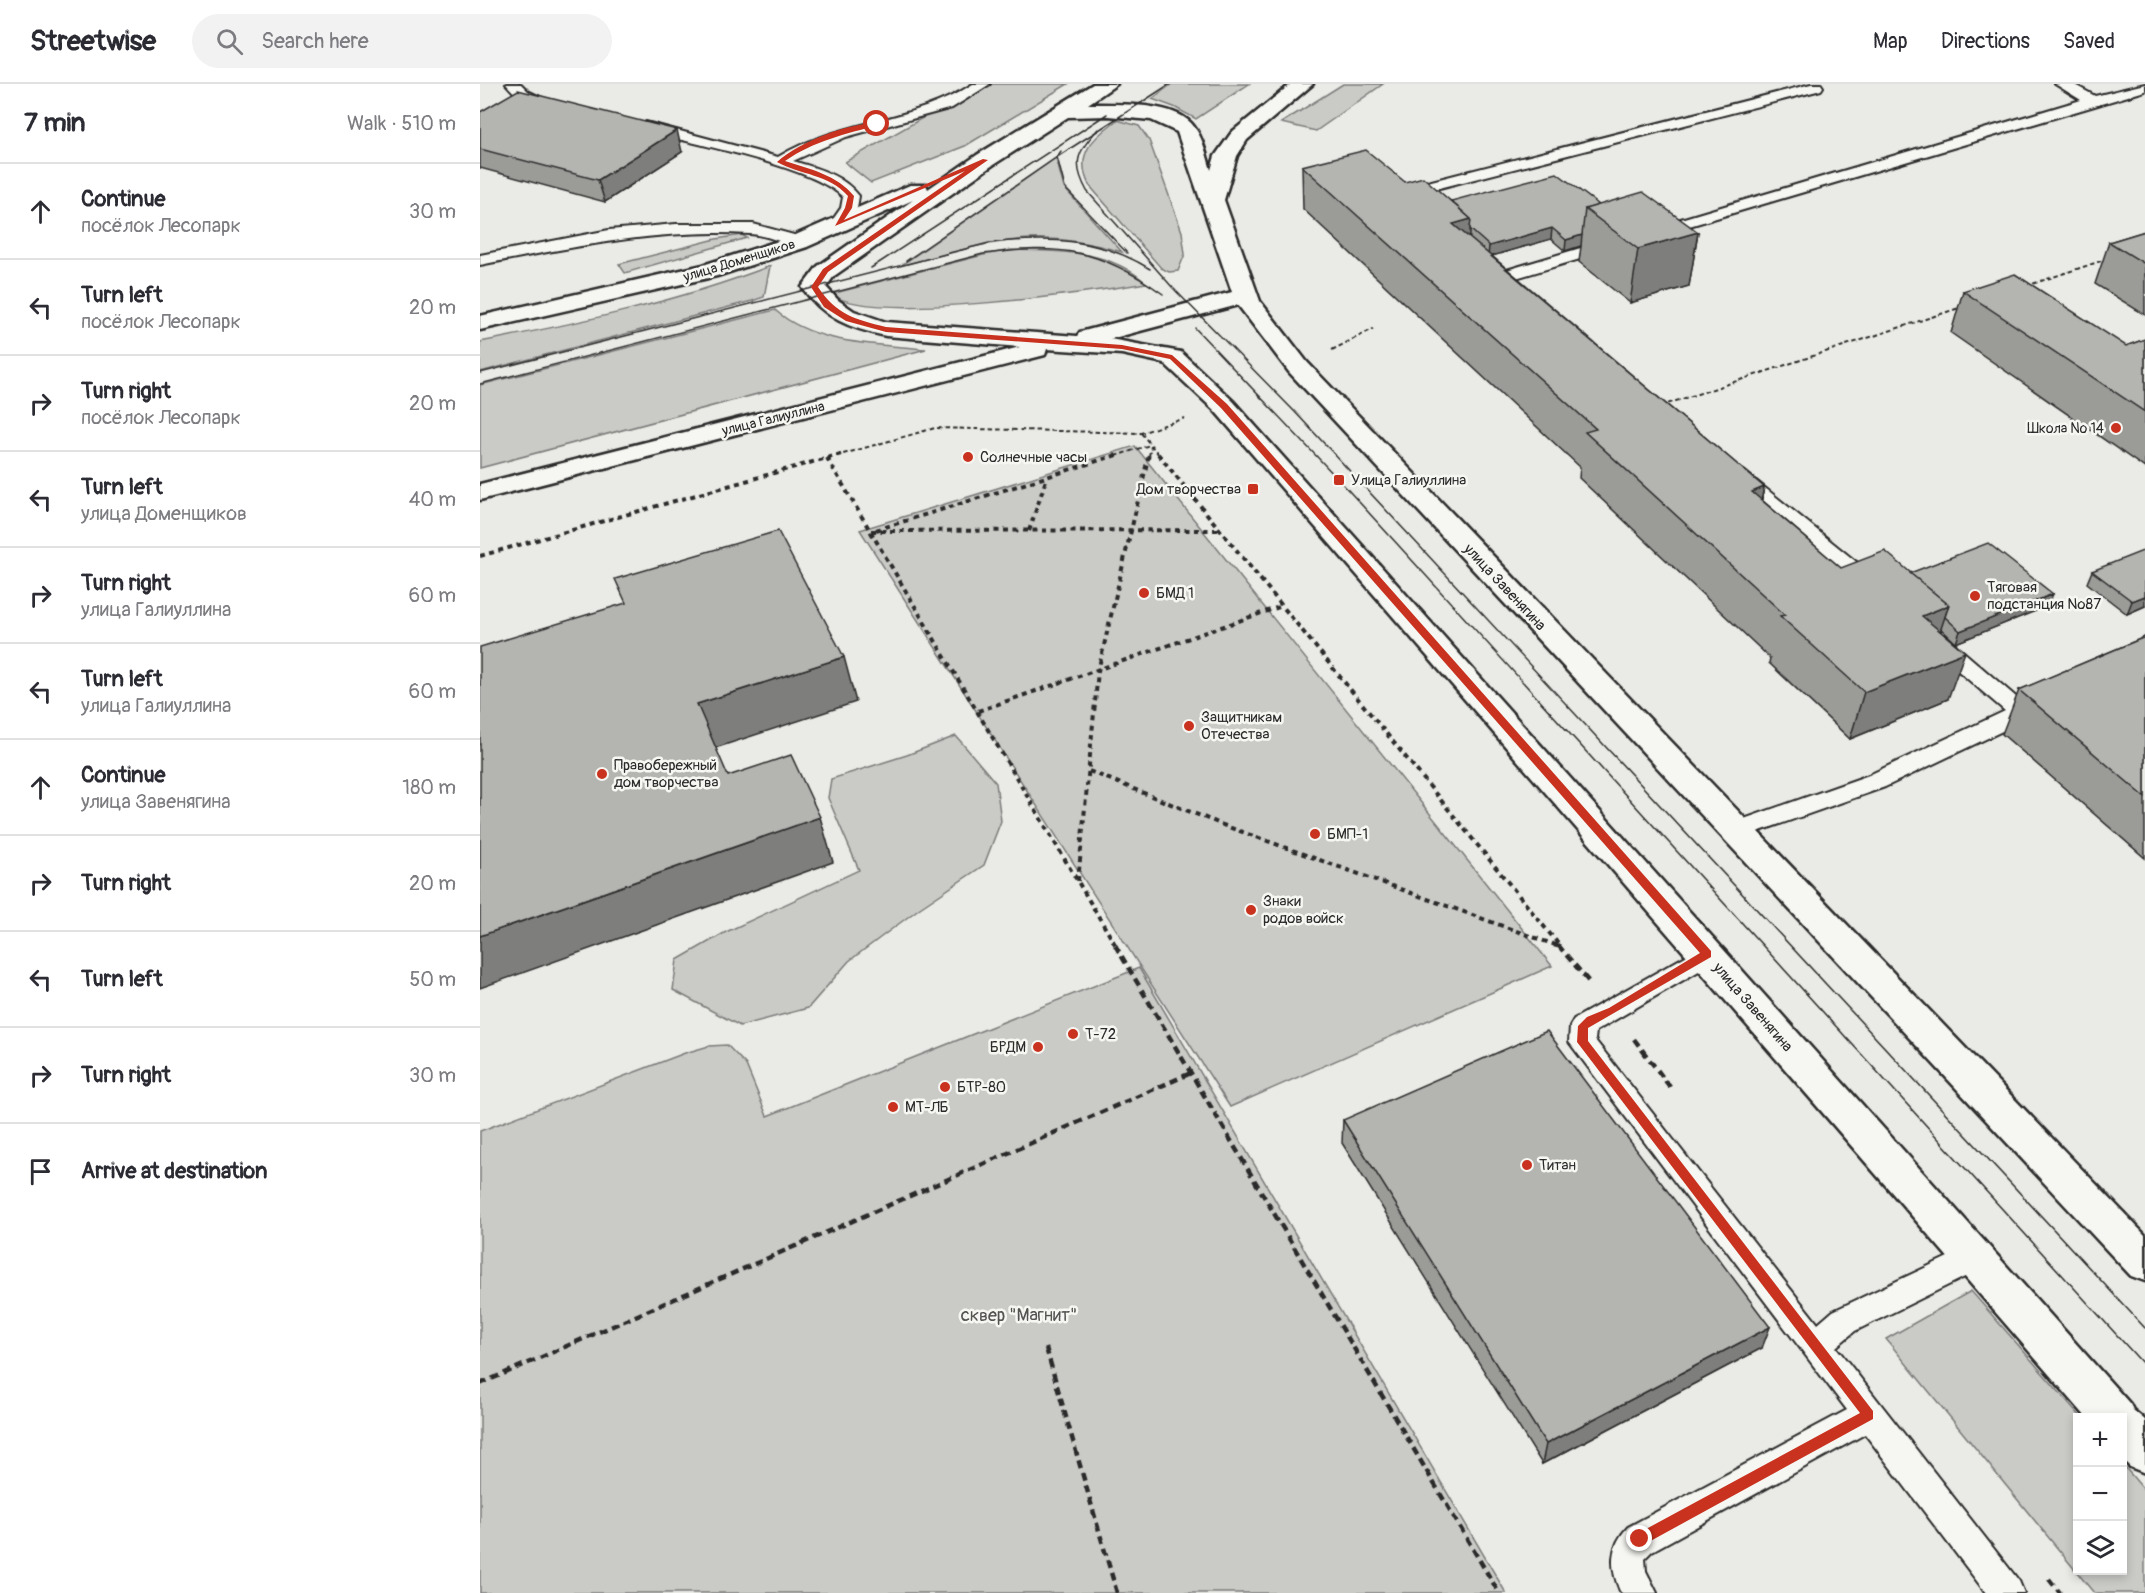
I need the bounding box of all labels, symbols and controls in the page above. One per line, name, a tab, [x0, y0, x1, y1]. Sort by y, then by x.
search box	[192, 14, 612, 68]
text: Streetwise	[30, 24, 156, 59]
icon: search	[213, 25, 246, 58]
text: Search here	[261, 27, 369, 55]
text: Map	[1873, 28, 1908, 55]
text: Directions	[1941, 28, 2030, 55]
text: Saved	[2063, 28, 2115, 55]
text: 7 min	[24, 107, 86, 139]
route start	[863, 110, 889, 136]
text: Walk · 510 m	[347, 111, 456, 136]
text: Continue	[81, 185, 165, 213]
icon: ahead	[24, 195, 57, 228]
text: 30 m	[409, 199, 456, 224]
text: посёлок Лесопарк	[81, 213, 241, 238]
street label: улица Доменщиков	[680, 235, 797, 286]
text: Turn left	[81, 281, 163, 309]
icon: left	[24, 291, 57, 324]
text: 20 m	[409, 295, 456, 320]
text: посёлок Лесопарк	[81, 309, 241, 334]
text: Turn right	[81, 377, 171, 405]
icon: right	[24, 387, 57, 420]
text: 20 m	[409, 391, 456, 416]
street label: улица Галиуллина	[719, 398, 826, 440]
text: посёлок Лесопарк	[81, 405, 241, 430]
place label: Школа № 14	[2027, 420, 2104, 437]
marker: Школа № 14	[2109, 421, 2123, 435]
place label: Солнечные часы	[980, 448, 1087, 467]
marker: Солнечные часы	[961, 450, 975, 464]
place label: Улица Галиуллина	[1351, 471, 1466, 490]
text: Turn left	[81, 473, 163, 501]
marker: Улица Галиуллина	[1332, 473, 1346, 487]
place label: Дом творчества	[1136, 480, 1241, 499]
marker: Дом творчества	[1246, 482, 1260, 496]
icon: left	[24, 483, 57, 516]
text: 40 m	[409, 487, 456, 512]
text: улица Доменщиков	[81, 501, 247, 526]
street label: улица Завенягина	[1459, 539, 1550, 635]
text: Turn right	[81, 569, 171, 597]
place label: Тяговая подстанция №87	[1987, 578, 2101, 614]
icon: right	[24, 579, 57, 612]
text: 60 m	[409, 583, 456, 608]
place label: БМД 1	[1156, 584, 1194, 603]
marker: БМД 1	[1137, 586, 1151, 600]
marker: Тяговая подстанция №87	[1968, 589, 1982, 603]
text: улица Галиуллина	[81, 597, 231, 622]
text: Turn left	[81, 665, 163, 693]
icon: left	[24, 675, 57, 708]
text: 60 m	[409, 679, 456, 704]
text: улица Галиуллина	[81, 693, 231, 718]
place label: Защитникам Отечества	[1201, 708, 1282, 744]
marker: Защитникам Отечества	[1182, 719, 1196, 733]
place label: Правобережный дом творчества	[614, 756, 718, 792]
text: Continue	[81, 761, 165, 789]
marker: Правобережный дом творчества	[595, 767, 609, 781]
icon: ahead	[24, 771, 57, 804]
text: 180 m	[402, 775, 456, 800]
text: улица Завенягина	[81, 789, 231, 814]
place label: БМП-1	[1327, 825, 1368, 844]
marker: БМП-1	[1308, 827, 1322, 841]
icon: right	[24, 867, 57, 900]
text: Turn right	[81, 869, 171, 897]
text: 20 m	[409, 871, 456, 896]
place label: Знаки родов войск	[1263, 892, 1344, 928]
marker: Знаки родов войск	[1244, 903, 1258, 917]
street label: улица Завенягина	[1708, 958, 1797, 1056]
icon: left	[24, 963, 57, 996]
text: Turn left	[81, 965, 163, 993]
text: 50 m	[409, 967, 456, 992]
place label: Т-72	[1085, 1025, 1116, 1044]
marker: Т-72	[1066, 1027, 1080, 1041]
place label: БРДМ	[990, 1038, 1026, 1057]
marker: БРДМ	[1031, 1040, 1045, 1054]
icon: right	[24, 1059, 57, 1092]
text: Turn right	[81, 1061, 171, 1089]
text: 30 m	[409, 1063, 456, 1088]
place label: БТР-80	[957, 1078, 1006, 1097]
marker: БТР-80	[938, 1080, 952, 1094]
place label: МТ-ЛБ	[905, 1098, 949, 1117]
marker: МТ-ЛБ	[886, 1100, 900, 1114]
icon: arrive	[24, 1155, 57, 1188]
place label: Титан	[1539, 1156, 1576, 1175]
text: Arrive at destination	[81, 1157, 267, 1185]
marker: Титан	[1520, 1158, 1534, 1172]
park label: сквер "Магнит"	[961, 1304, 1077, 1327]
map controls	[2073, 1413, 2127, 1575]
button: +	[2073, 1413, 2127, 1467]
button: −	[2073, 1467, 2127, 1521]
button: layers	[2073, 1521, 2127, 1575]
route end	[1626, 1525, 1652, 1551]

